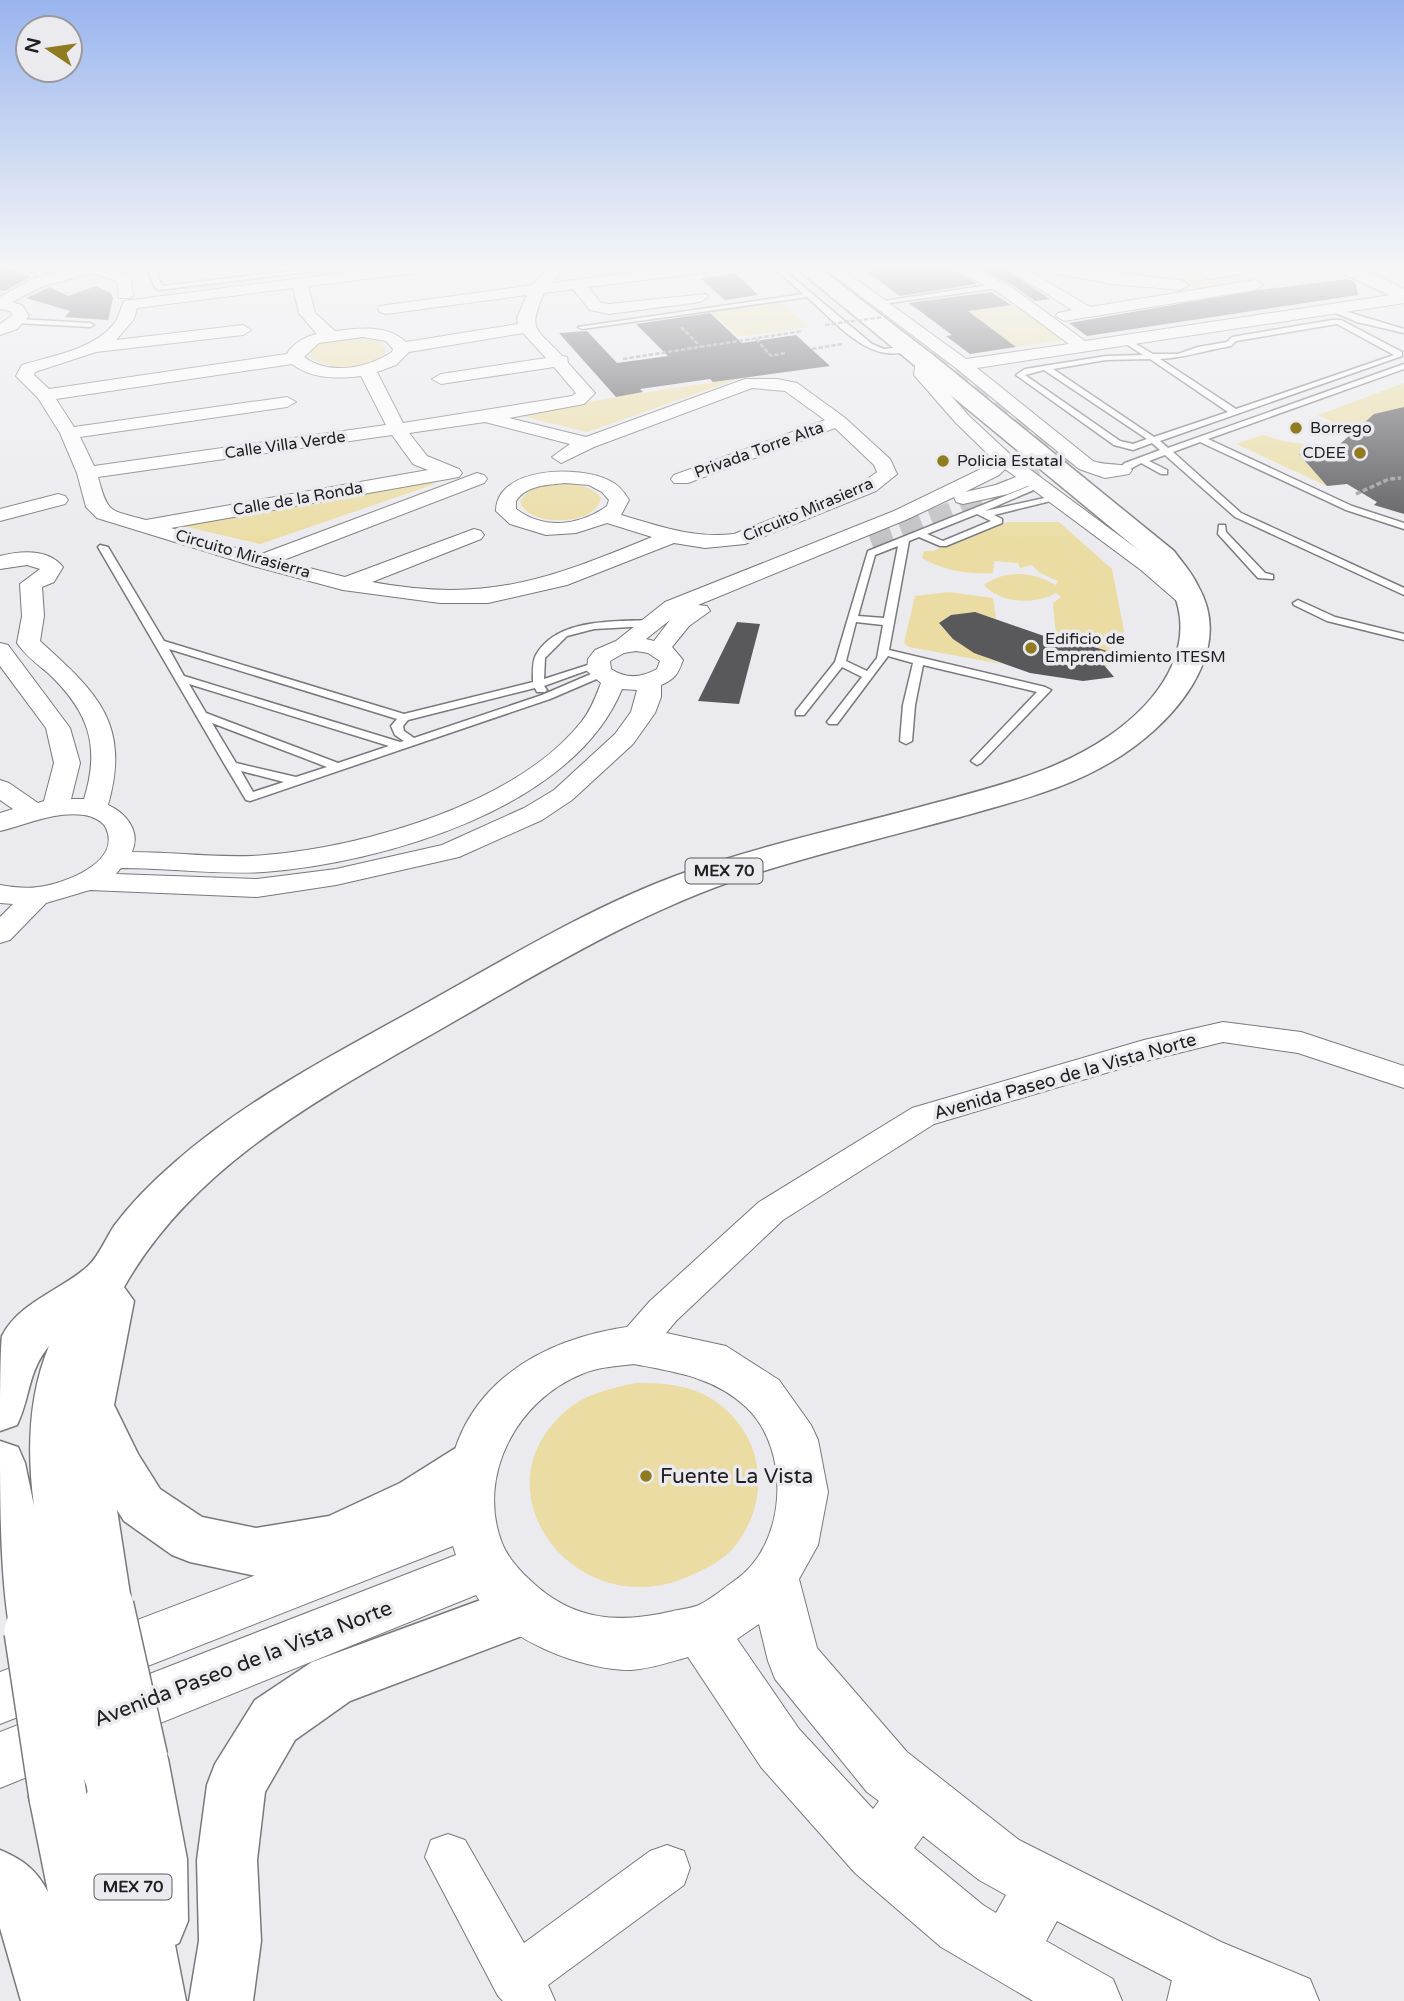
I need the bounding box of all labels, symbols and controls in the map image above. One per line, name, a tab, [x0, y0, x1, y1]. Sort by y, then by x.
north arrow	[14, 14, 84, 84]
text: N	[21, 35, 46, 55]
street label: Privada Torre Alta	[692, 417, 826, 483]
place label: Borrego	[1310, 418, 1372, 438]
marker: Borrego	[1288, 420, 1304, 436]
street label: Calle Villa Verde	[223, 427, 347, 463]
place label: CDEE	[1302, 443, 1346, 463]
marker: CDEE	[1352, 445, 1368, 461]
place label: Policia Estatal	[957, 451, 1063, 471]
marker: Policia Estatal	[935, 453, 951, 469]
street label: Circuito Mirasierra	[740, 474, 876, 546]
street label: Calle de la Ronda	[231, 478, 365, 520]
street label: Circuito Mirasierra	[173, 525, 313, 583]
place label: Edificio de Emprendimiento ITESM	[1045, 629, 1226, 667]
marker: Edificio de Emprendimiento ITESM	[1023, 640, 1039, 656]
road number: MEX 70	[686, 858, 762, 884]
street label: Avenida Paseo de la Vista Norte	[931, 1028, 1199, 1124]
place label: Fuente La Vista	[660, 1464, 813, 1489]
marker: Fuente La Vista	[638, 1468, 654, 1484]
street label: Avenida Paseo de la Vista Norte	[91, 1595, 396, 1732]
road number: MEX 70	[94, 1874, 172, 1899]

